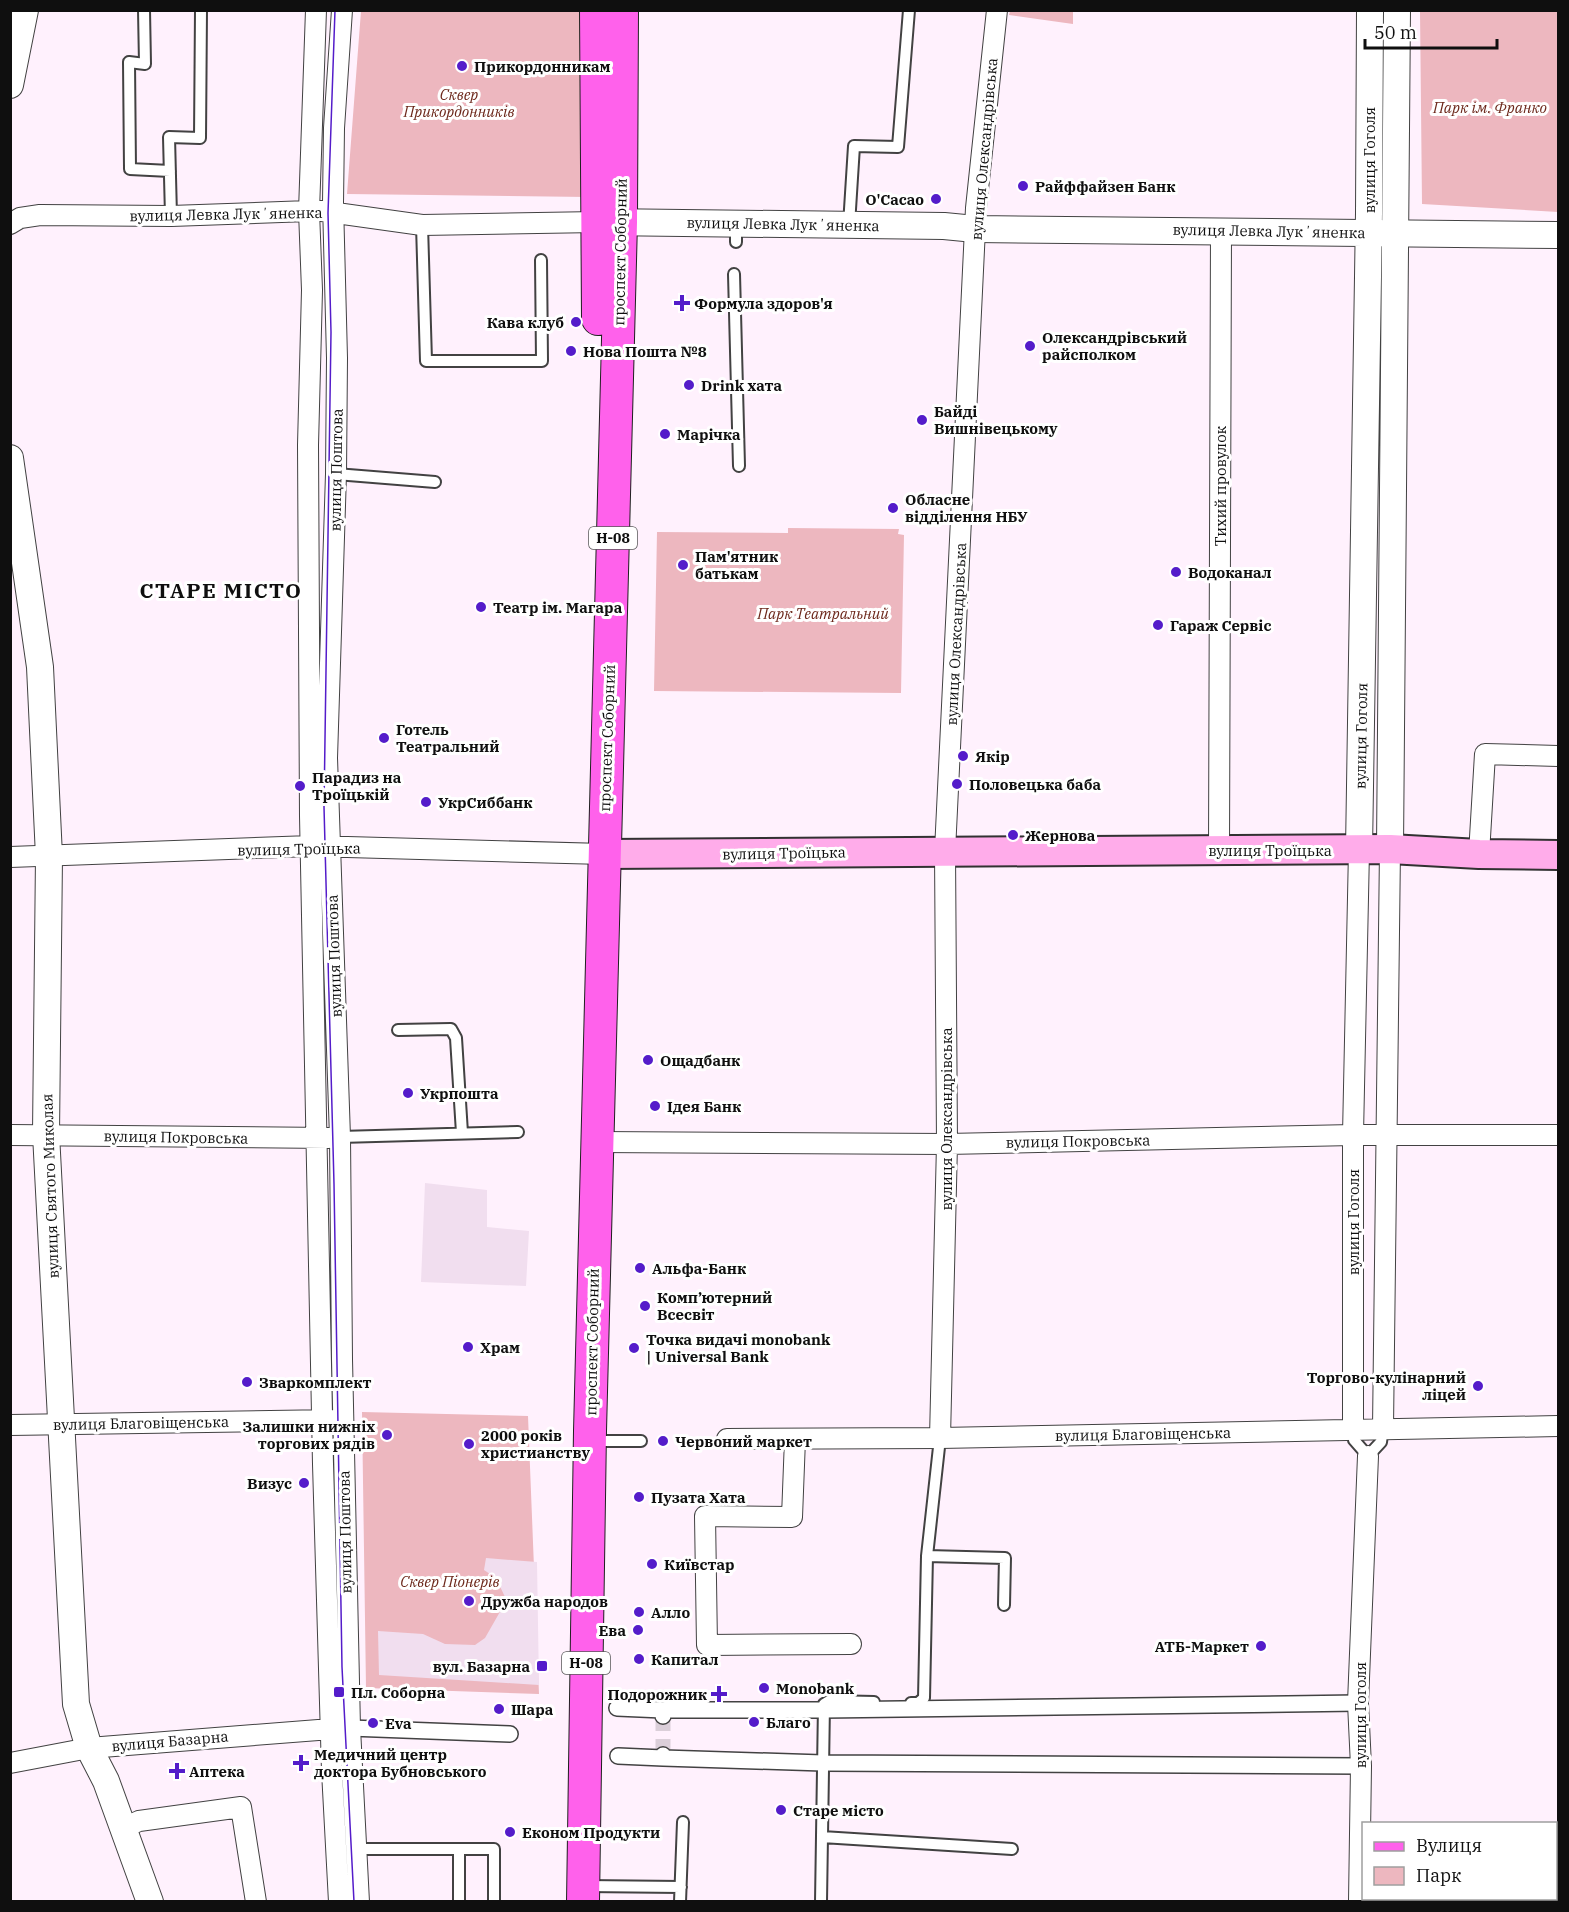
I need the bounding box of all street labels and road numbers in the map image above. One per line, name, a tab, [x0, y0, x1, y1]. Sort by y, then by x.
street label: вулиця Олександрівська	[967, 57, 1001, 241]
street label: вулиця Гоголя	[1360, 107, 1379, 213]
street label: проспект Соборний	[609, 178, 631, 326]
street label: вулиця Левка Лукʼяненка	[129, 203, 323, 225]
street label: вулиця Левка Лукʼяненка	[686, 213, 880, 235]
street label: вулиця Левка Лукʼяненка	[1172, 220, 1366, 242]
street label: вулиця Поштова	[325, 408, 347, 532]
street label: Тихий провулок	[1211, 425, 1230, 546]
road number: Н-08	[589, 527, 637, 549]
street label: вулиця Олександрівська	[942, 542, 970, 726]
street label: проспект Соборний	[595, 664, 619, 812]
street label: вулиця Гоголя	[1351, 683, 1371, 789]
street label: вулиця Троїцька	[237, 838, 361, 860]
street label: вулиця Троїцька	[1208, 841, 1332, 860]
street label: вулиця Троїцька	[722, 842, 846, 864]
street label: вулиця Поштова	[322, 894, 346, 1018]
street label: вулиця Олександрівська	[937, 1027, 956, 1211]
street label: вулиця Святого Миколая	[37, 1093, 63, 1279]
street label: вулиця Покровська	[103, 1126, 249, 1148]
street label: вулиця Покровська	[1005, 1130, 1151, 1152]
street label: вулиця Гоголя	[1344, 1169, 1363, 1275]
street label: проспект Соборний	[581, 1268, 603, 1416]
street label: вулиця Благовіщенська	[53, 1412, 229, 1434]
street label: вулиця Благовіщенська	[1055, 1423, 1231, 1445]
street label: вулиця Поштова	[334, 1470, 356, 1594]
road number: Н-08	[562, 1652, 610, 1674]
street label: вулиця Гоголя	[1351, 1662, 1370, 1768]
street label: вулиця Базарна	[111, 1726, 229, 1756]

